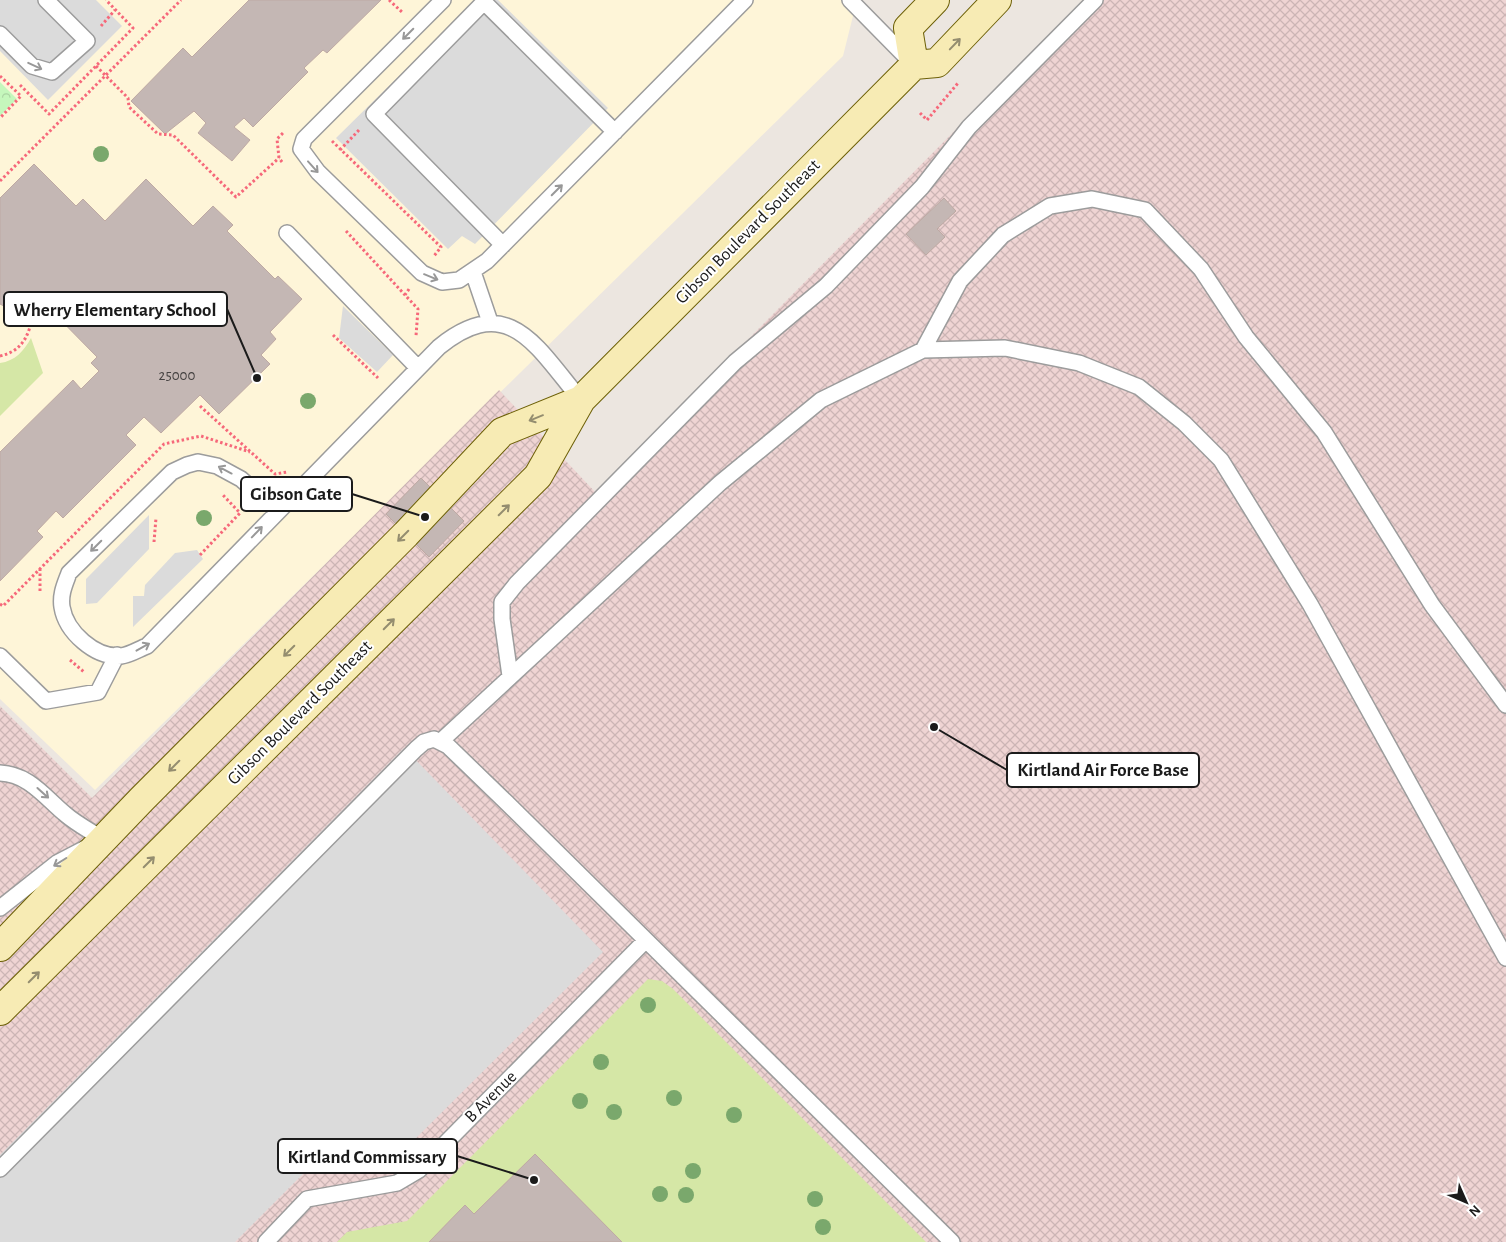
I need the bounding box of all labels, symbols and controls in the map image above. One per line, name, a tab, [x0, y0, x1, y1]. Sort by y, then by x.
one-way arrow	[402, 28, 414, 40]
one-way arrow	[949, 38, 961, 50]
one-way arrow	[28, 61, 43, 71]
street label: Gibson Boulevard Southeast	[672, 156, 824, 308]
one-way arrow	[307, 160, 319, 173]
one-way arrow	[551, 184, 563, 196]
one-way arrow	[423, 273, 438, 283]
callout: Wherry Elementary School	[4, 292, 227, 326]
text: Wherry Elementary School	[14, 301, 216, 320]
house number: 25000	[159, 368, 196, 383]
one-way arrow	[529, 414, 544, 424]
one-way arrow	[218, 465, 233, 475]
callout: Gibson Gate	[241, 477, 352, 511]
text: Gibson Gate	[250, 485, 342, 504]
one-way arrow	[498, 503, 510, 516]
one-way arrow	[251, 526, 263, 538]
one-way arrow	[397, 530, 410, 542]
one-way arrow	[90, 540, 103, 552]
one-way arrow	[383, 618, 395, 630]
street label: Gibson Boulevard Southeast	[224, 637, 376, 789]
one-way arrow	[135, 642, 150, 652]
one-way arrow	[283, 645, 295, 657]
callout: Kirtland Air Force Base	[1007, 753, 1199, 787]
one-way arrow	[168, 760, 180, 773]
text: Kirtland Air Force Base	[1017, 761, 1189, 780]
one-way arrow	[37, 787, 49, 799]
one-way arrow	[143, 856, 156, 868]
one-way arrow	[53, 857, 67, 868]
one-way arrow	[28, 971, 41, 983]
street label: B Avenue	[462, 1068, 520, 1126]
callout: Kirtland Commissary	[278, 1139, 457, 1173]
text: Kirtland Commissary	[287, 1148, 447, 1167]
north arrow	[1441, 1177, 1491, 1227]
text: N	[1466, 1202, 1483, 1219]

